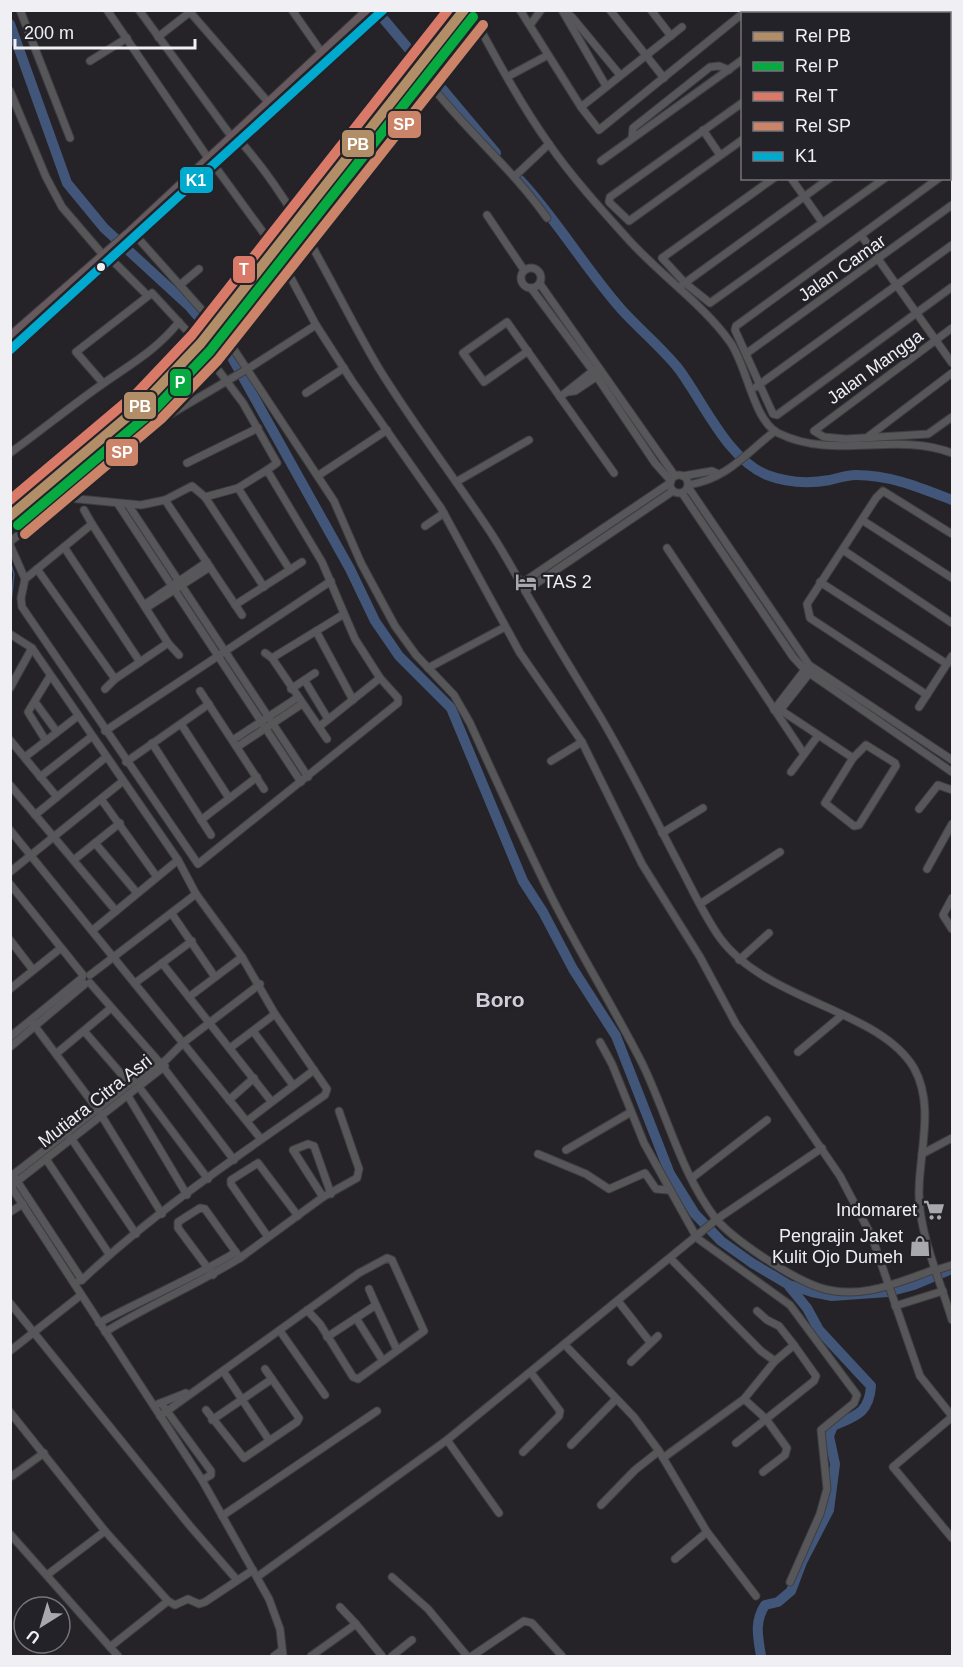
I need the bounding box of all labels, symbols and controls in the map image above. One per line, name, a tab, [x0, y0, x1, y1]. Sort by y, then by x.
scale bar	[15, 12, 195, 50]
legend	[741, 12, 951, 180]
text: 200 m	[24, 23, 74, 43]
text: Rel PB	[795, 26, 851, 46]
text: Rel P	[795, 56, 839, 76]
text: Rel T	[795, 86, 838, 106]
line badge: SP	[387, 110, 422, 139]
text: SP	[393, 116, 415, 133]
text: Rel SP	[795, 116, 851, 136]
line badge: PB	[341, 129, 375, 158]
text: PB	[347, 136, 369, 153]
text: K1	[795, 146, 817, 166]
line badge: K1	[179, 166, 214, 194]
text: K1	[186, 172, 206, 189]
street label: Jalan Camar	[794, 231, 890, 305]
line badge: T	[232, 255, 256, 284]
unlabelled marker	[95, 261, 107, 273]
text: T	[239, 261, 249, 278]
street label: Jalan Mangga	[823, 325, 927, 408]
line badge: P	[169, 368, 192, 397]
text: P	[175, 374, 186, 391]
line badge: PB	[123, 391, 157, 420]
text: PB	[129, 398, 151, 415]
line badge: SP	[105, 438, 139, 467]
text: SP	[111, 444, 133, 461]
hotel icon: TAS 2	[514, 570, 538, 594]
place label: TAS 2	[543, 572, 592, 592]
district label: Boro	[476, 988, 525, 1011]
street label: Mutiara Citra Asri	[34, 1051, 156, 1151]
supermarket icon: Indomaret	[922, 1198, 946, 1222]
place label: Indomaret	[836, 1200, 917, 1220]
place label: Pengrajin Jaket Kulit Ojo Dumeh	[772, 1226, 903, 1267]
shop icon: Pengrajin Jaket Kulit Ojo Dumeh	[908, 1234, 932, 1258]
north arrow	[12, 1595, 72, 1655]
text: U	[24, 1626, 43, 1647]

